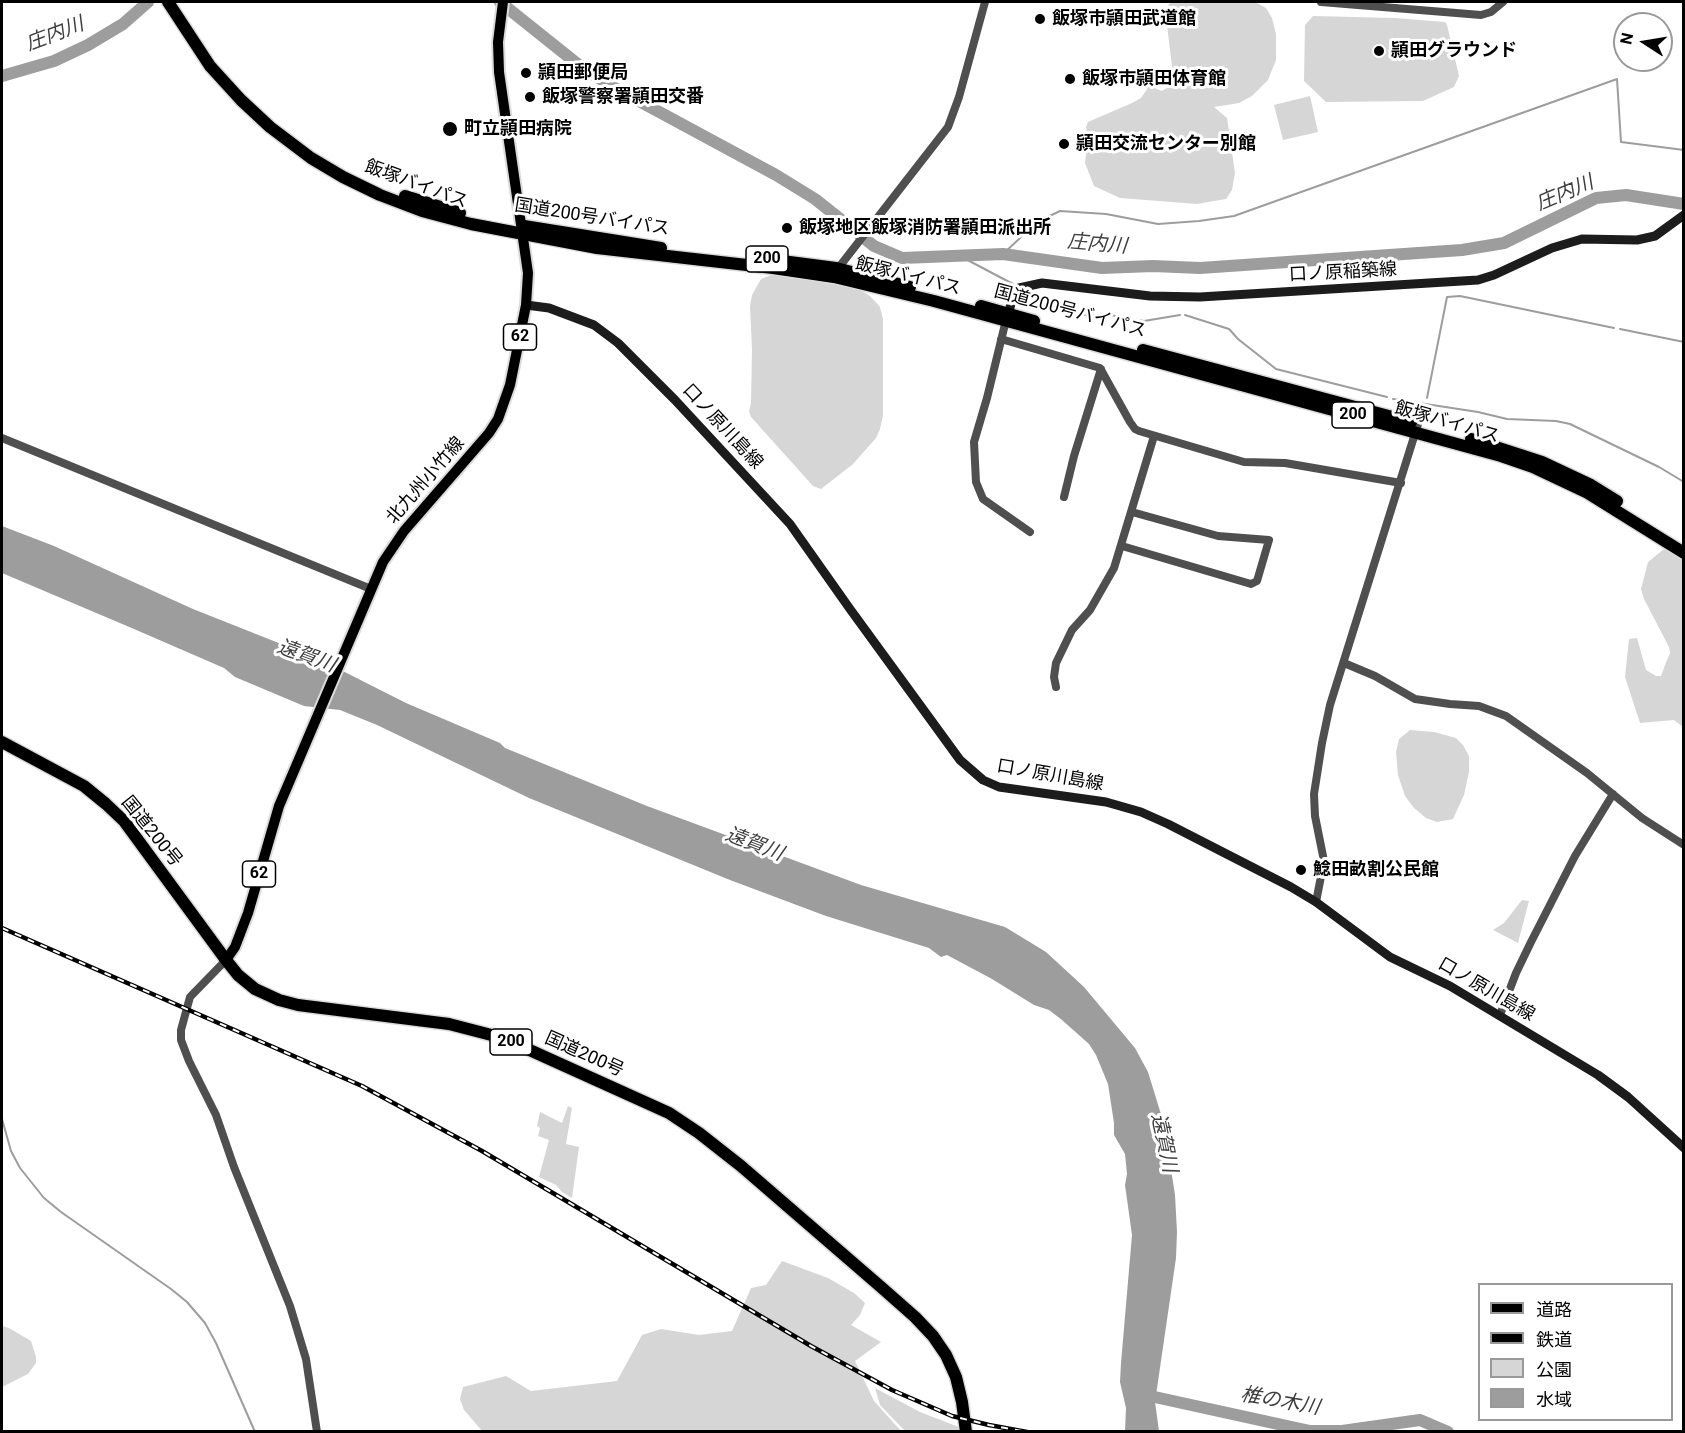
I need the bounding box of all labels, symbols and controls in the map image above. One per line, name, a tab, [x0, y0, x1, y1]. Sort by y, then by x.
place label: 飯塚市頴田武道館	[1052, 8, 1196, 30]
marker: 飯塚市頴田武道館	[1033, 12, 1047, 26]
north arrow	[1613, 12, 1673, 72]
water label: 庄内川	[23, 13, 87, 57]
text: N	[1616, 31, 1637, 46]
place label: 頴田グラウンド	[1391, 40, 1517, 62]
marker: 頴田グラウンド	[1372, 44, 1386, 58]
place label: 頴田郵便局	[538, 62, 628, 84]
marker: 頴田郵便局	[519, 66, 533, 80]
place label: 飯塚市頴田体育館	[1082, 68, 1226, 90]
marker: 飯塚市頴田体育館	[1063, 72, 1077, 86]
place label: 飯塚警察署頴田交番	[542, 86, 704, 108]
marker: 飯塚警察署頴田交番	[523, 90, 537, 104]
place label: 町立頴田病院	[464, 118, 572, 140]
marker: 町立頴田病院	[441, 120, 459, 138]
place label: 頴田交流センター別館	[1076, 133, 1256, 155]
marker: 頴田交流センター別館	[1057, 137, 1071, 151]
street label: 飯塚バイパス	[362, 156, 470, 214]
water label: 庄内川	[1533, 171, 1597, 217]
street label: 国道200号バイパス	[513, 195, 671, 241]
place label: 飯塚地区飯塚消防署頴田派出所	[799, 217, 1051, 239]
marker: 飯塚地区飯塚消防署頴田派出所	[780, 221, 794, 235]
water label: 庄内川	[1066, 230, 1128, 260]
road number: 200	[746, 246, 788, 272]
street label: 飯塚バイパス	[853, 253, 963, 301]
street label: 口ノ原稲築線	[1289, 259, 1397, 287]
street label: 国道200号バイパス	[992, 281, 1148, 343]
road number: 62	[504, 324, 536, 350]
street label: 口ノ原川島線	[677, 380, 767, 474]
street label: 飯塚バイパス	[1392, 398, 1502, 448]
road number: 200	[1332, 402, 1374, 428]
street label: 北九州小竹線	[382, 433, 470, 529]
water label: 遠賀川	[274, 635, 338, 679]
street label: 口ノ原川島線	[995, 756, 1105, 796]
street label: 国道200号	[116, 792, 186, 872]
water label: 遠賀川	[722, 823, 786, 867]
place label: 鯰田畝割公民館	[1313, 859, 1439, 881]
road number: 62	[242, 861, 276, 887]
marker: 鯰田畝割公民館	[1294, 863, 1308, 877]
street label: 口ノ原川島線	[1434, 954, 1538, 1026]
street label: 国道200号	[541, 1028, 627, 1082]
road number: 200	[490, 1029, 532, 1055]
water label: 遠賀川	[1145, 1111, 1181, 1175]
legend	[1478, 1283, 1673, 1421]
text: 道路	[1536, 1299, 1572, 1320]
text: 鉄道	[1536, 1329, 1572, 1350]
text: 公園	[1536, 1359, 1572, 1380]
water label: 椎の木川	[1239, 1383, 1321, 1421]
text: 水域	[1536, 1389, 1572, 1410]

